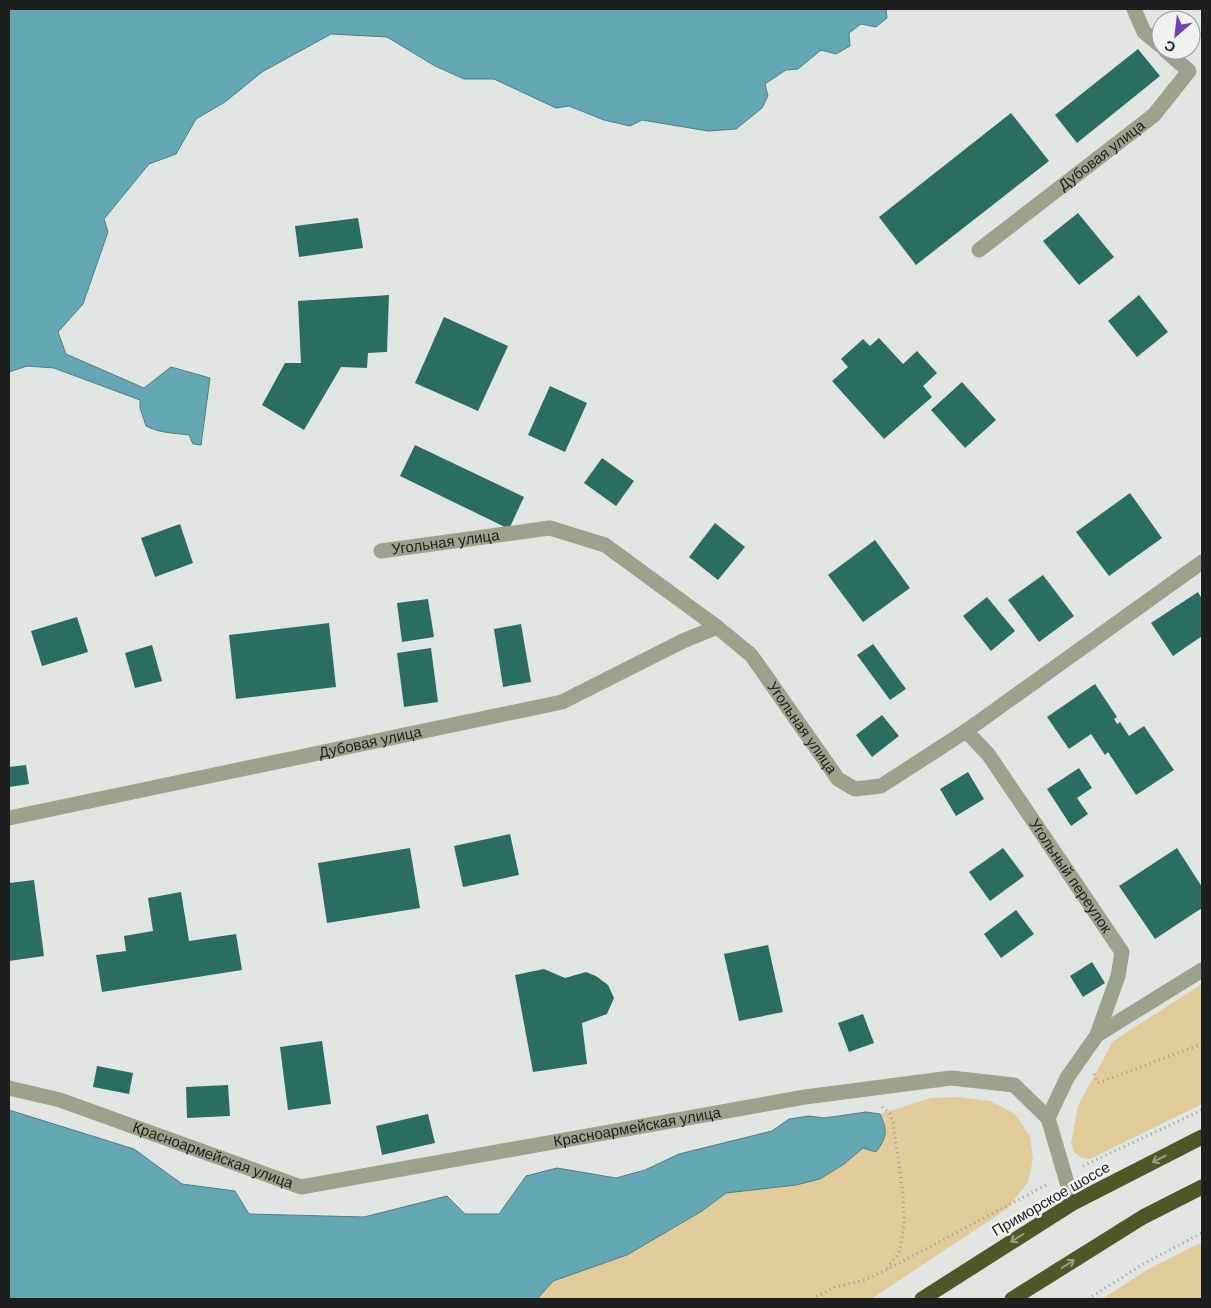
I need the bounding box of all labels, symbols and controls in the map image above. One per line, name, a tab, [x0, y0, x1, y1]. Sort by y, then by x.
north arrow	[1151, 10, 1201, 60]
text: С	[1161, 36, 1179, 57]
street label: Дубовая улица	[1054, 115, 1150, 195]
street label: Угольная улица	[390, 525, 501, 559]
street label: Угольная улица	[763, 678, 842, 779]
street label: Дубовая улица	[317, 722, 424, 763]
street label: Угольный переулок	[1025, 815, 1117, 937]
street label: Красноармейская улица	[552, 1102, 723, 1152]
street label: Красноармейская улица	[130, 1117, 297, 1194]
one-way arrow	[1152, 1155, 1167, 1164]
street label: Приморское шоссе	[988, 1157, 1114, 1241]
one-way arrow	[1010, 1233, 1024, 1243]
one-way arrow	[1061, 1259, 1075, 1270]

